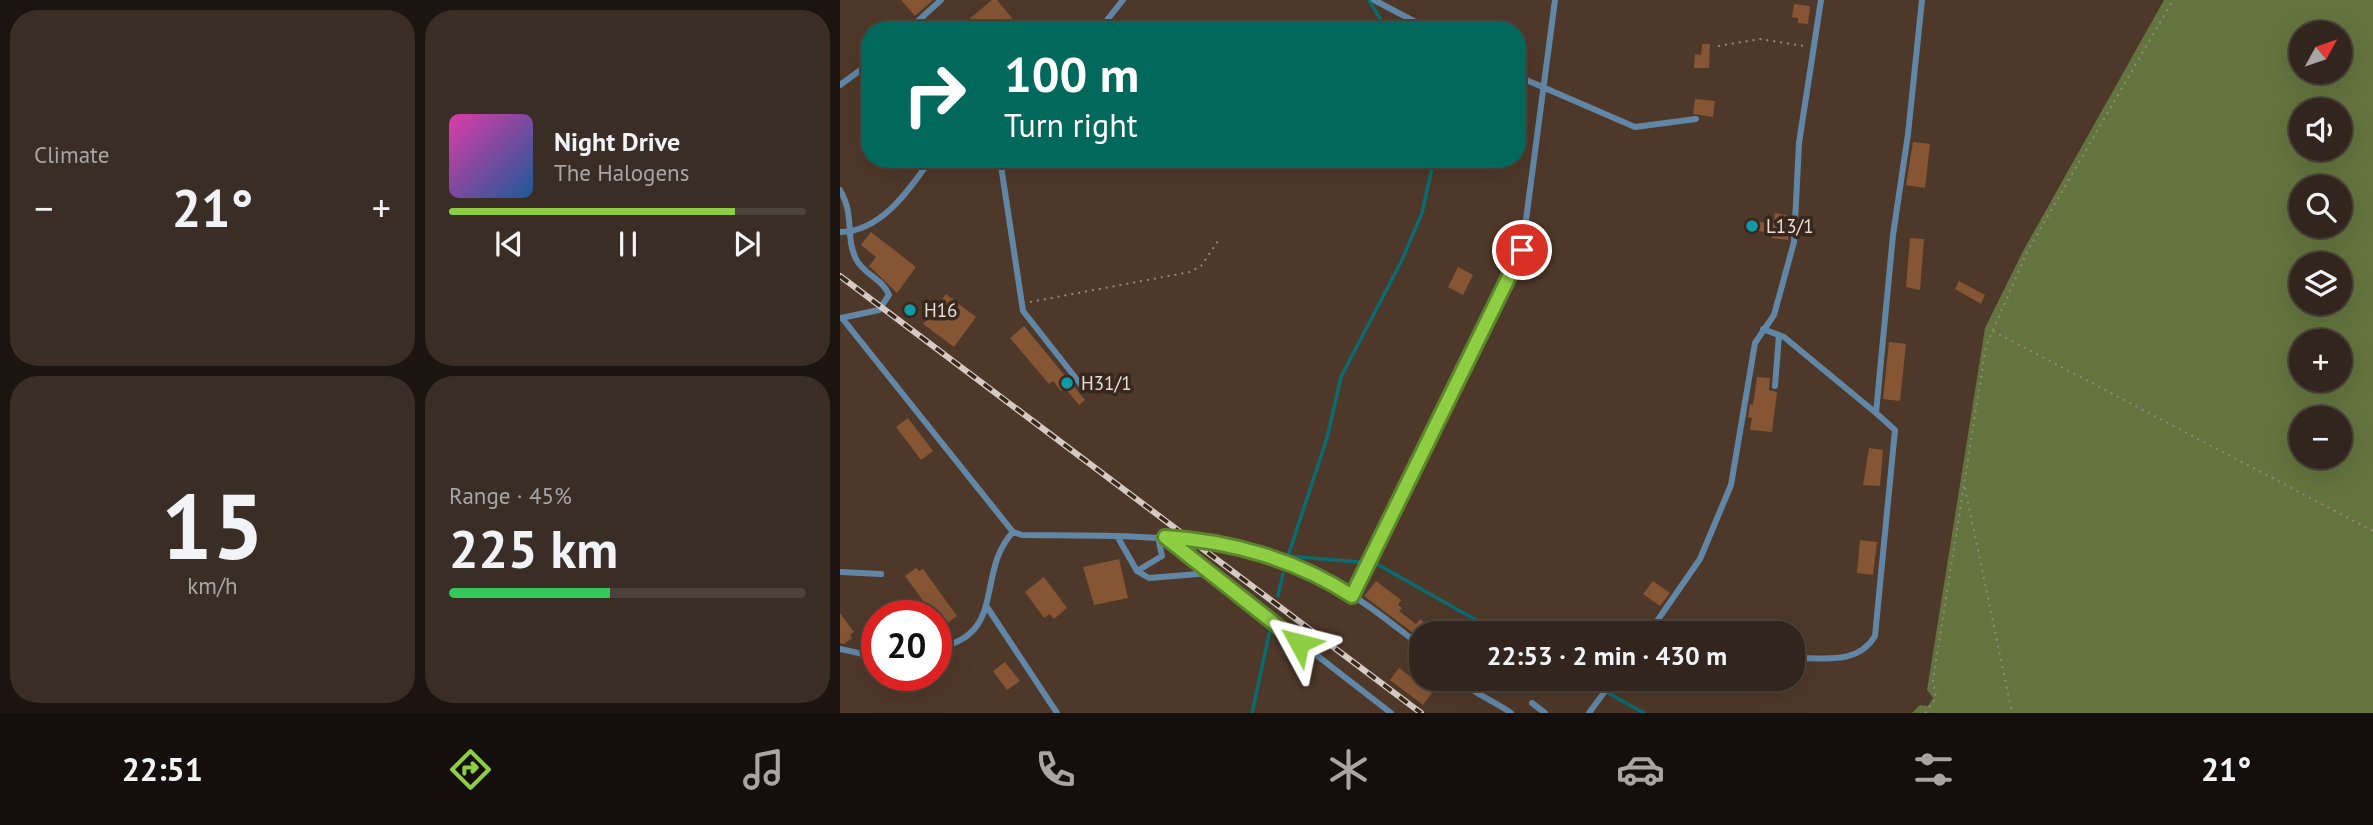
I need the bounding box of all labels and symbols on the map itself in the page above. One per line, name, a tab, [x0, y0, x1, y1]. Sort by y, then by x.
north arrow	[2289, 21, 2352, 84]
place label: L13/1	[1766, 214, 1814, 238]
marker: L13/1	[1744, 218, 1760, 234]
pin	[1492, 220, 1552, 280]
place label: H16	[924, 298, 957, 322]
marker: H16	[902, 302, 918, 318]
place label: H31/1	[1081, 371, 1132, 395]
marker: H31/1	[1059, 375, 1075, 391]
speed limit sign: 20	[861, 600, 952, 691]
position arrow	[1262, 606, 1336, 680]

